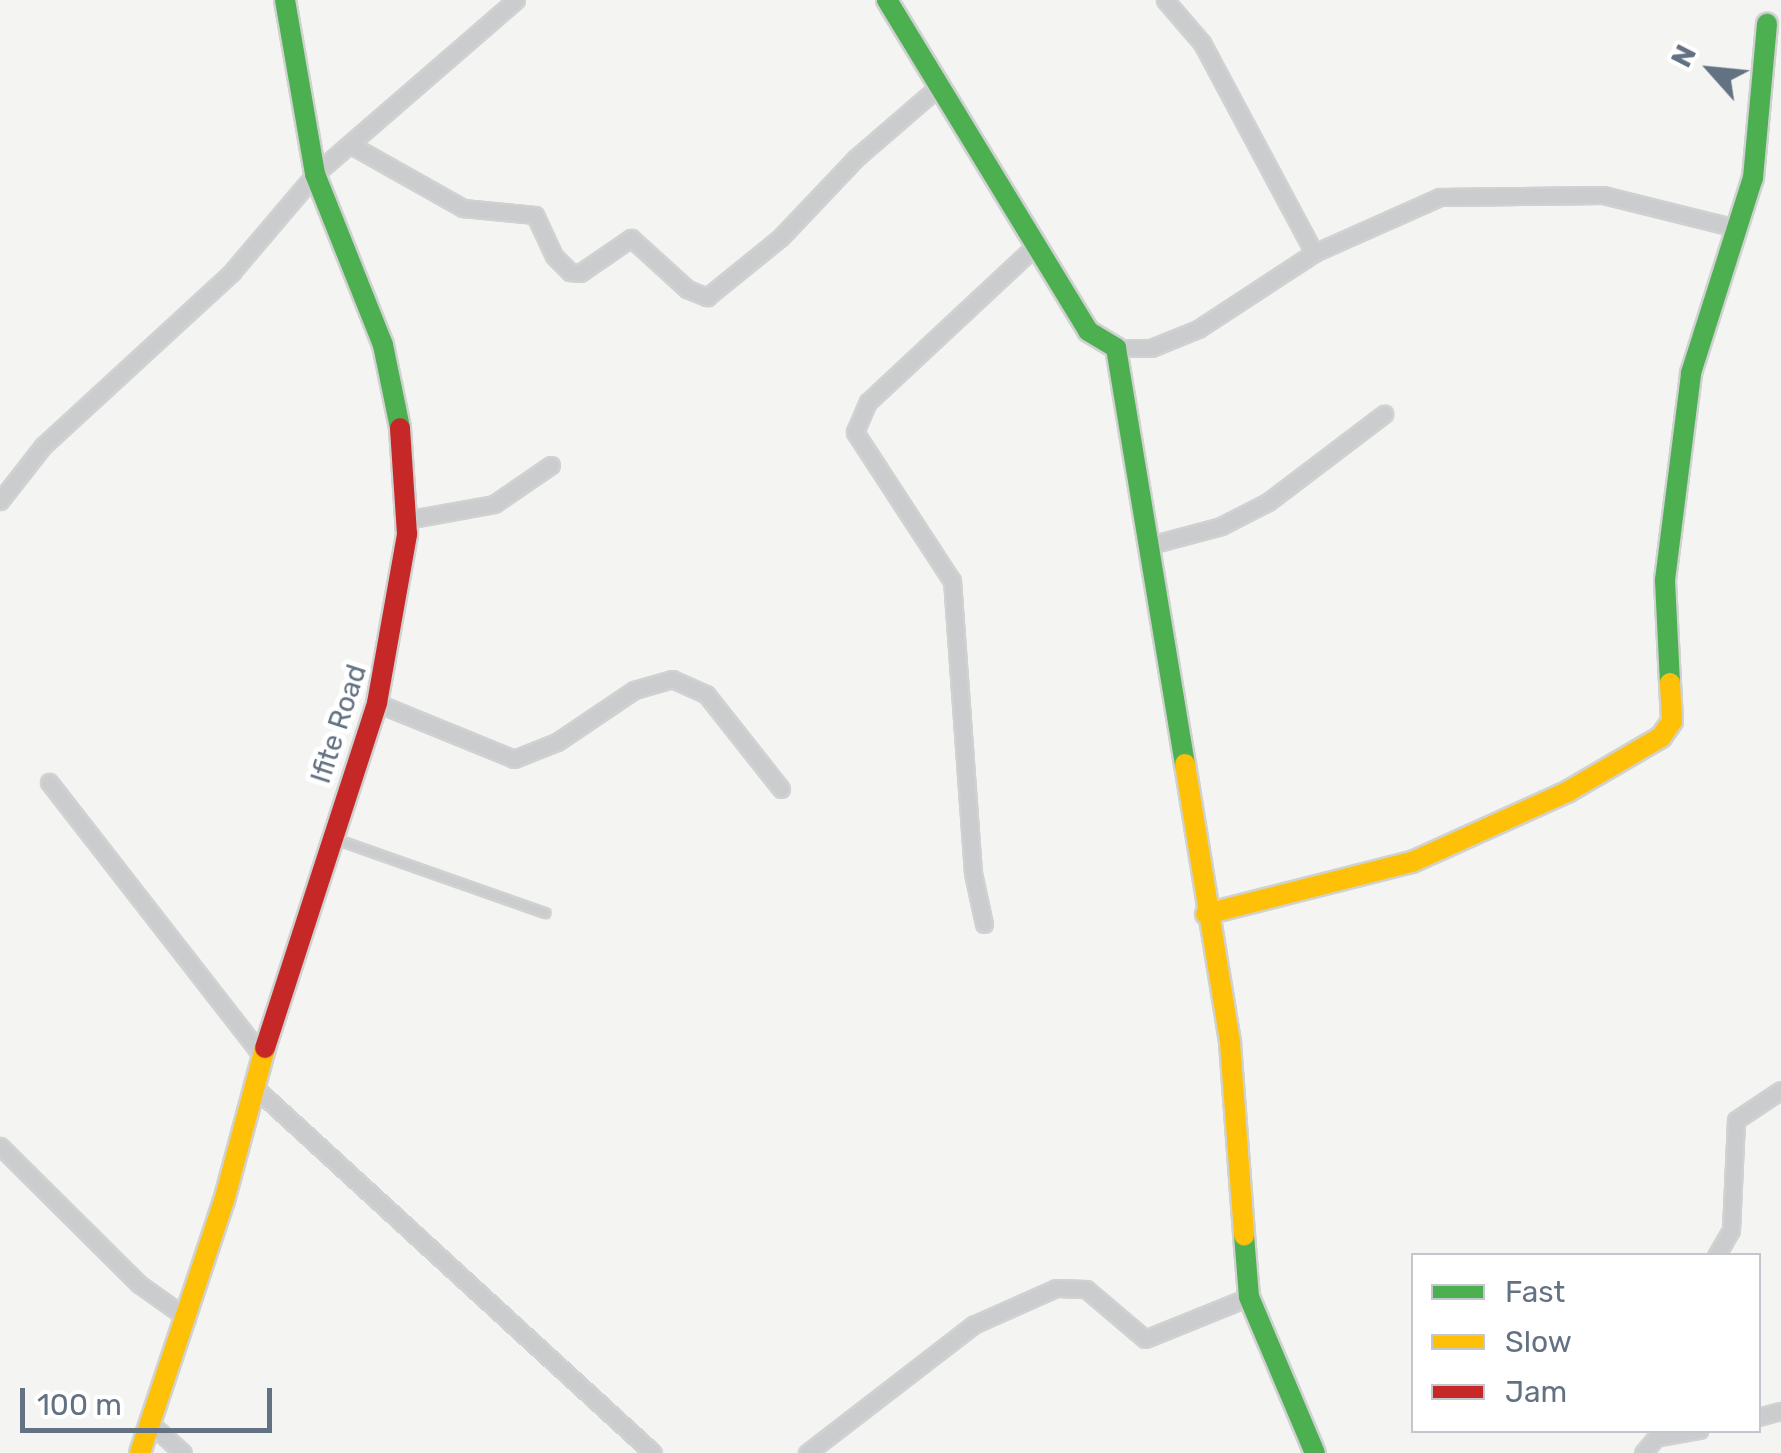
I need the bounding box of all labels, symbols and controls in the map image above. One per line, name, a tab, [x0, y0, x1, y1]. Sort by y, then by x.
north arrow	[1661, 20, 1761, 120]
text: N	[1665, 40, 1703, 73]
street label: Ifite Road	[304, 660, 374, 788]
legend	[1411, 1253, 1761, 1433]
text: Fast	[1505, 1274, 1565, 1310]
text: Slow	[1505, 1324, 1572, 1360]
scale bar	[25, 1368, 278, 1430]
text: Jam	[1505, 1374, 1567, 1410]
text: 100 m	[37, 1387, 122, 1423]

